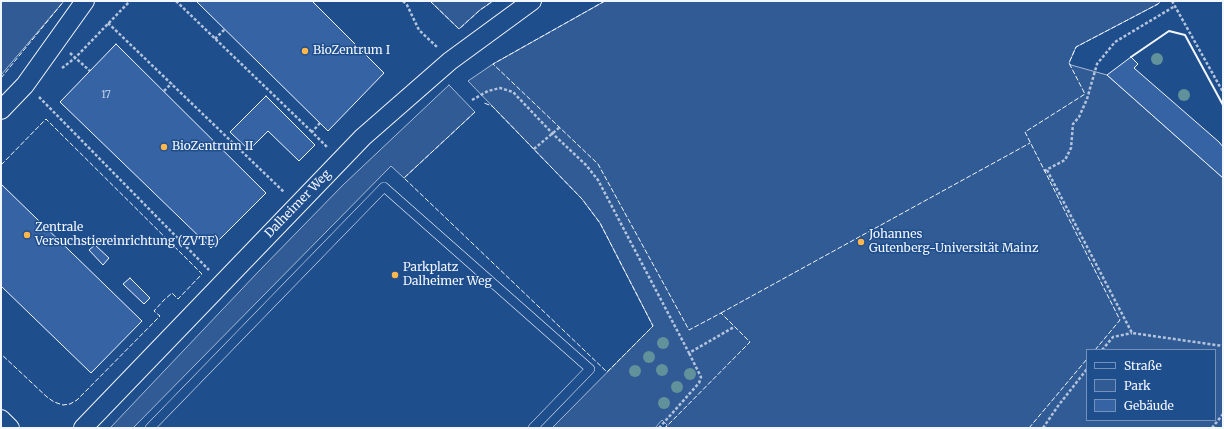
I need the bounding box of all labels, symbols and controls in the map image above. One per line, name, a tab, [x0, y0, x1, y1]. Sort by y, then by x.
place label: BioZentrum I	[313, 44, 390, 58]
marker: BioZentrum I	[300, 46, 310, 56]
house number: 17	[101, 89, 111, 101]
place label: BioZentrum II	[172, 140, 254, 154]
marker: BioZentrum II	[159, 142, 169, 152]
street label: Dalheimer Weg	[262, 167, 334, 241]
place label: Zentrale Versuchstiereinrichtung (ZVTE)	[35, 221, 219, 249]
place label: Johannes Gutenberg-Universität Mainz	[869, 228, 1038, 256]
marker: Zentrale Versuchstiereinrichtung (ZVTE)	[22, 230, 32, 240]
marker: Johannes Gutenberg-Universität Mainz	[856, 237, 866, 247]
place label: Parkplatz Dalheimer Weg	[403, 261, 492, 289]
marker: Parkplatz Dalheimer Weg	[390, 270, 400, 280]
legend	[1086, 349, 1216, 421]
text: Straße	[1124, 358, 1162, 373]
text: Park	[1124, 378, 1151, 393]
text: Gebäude	[1124, 398, 1174, 413]

